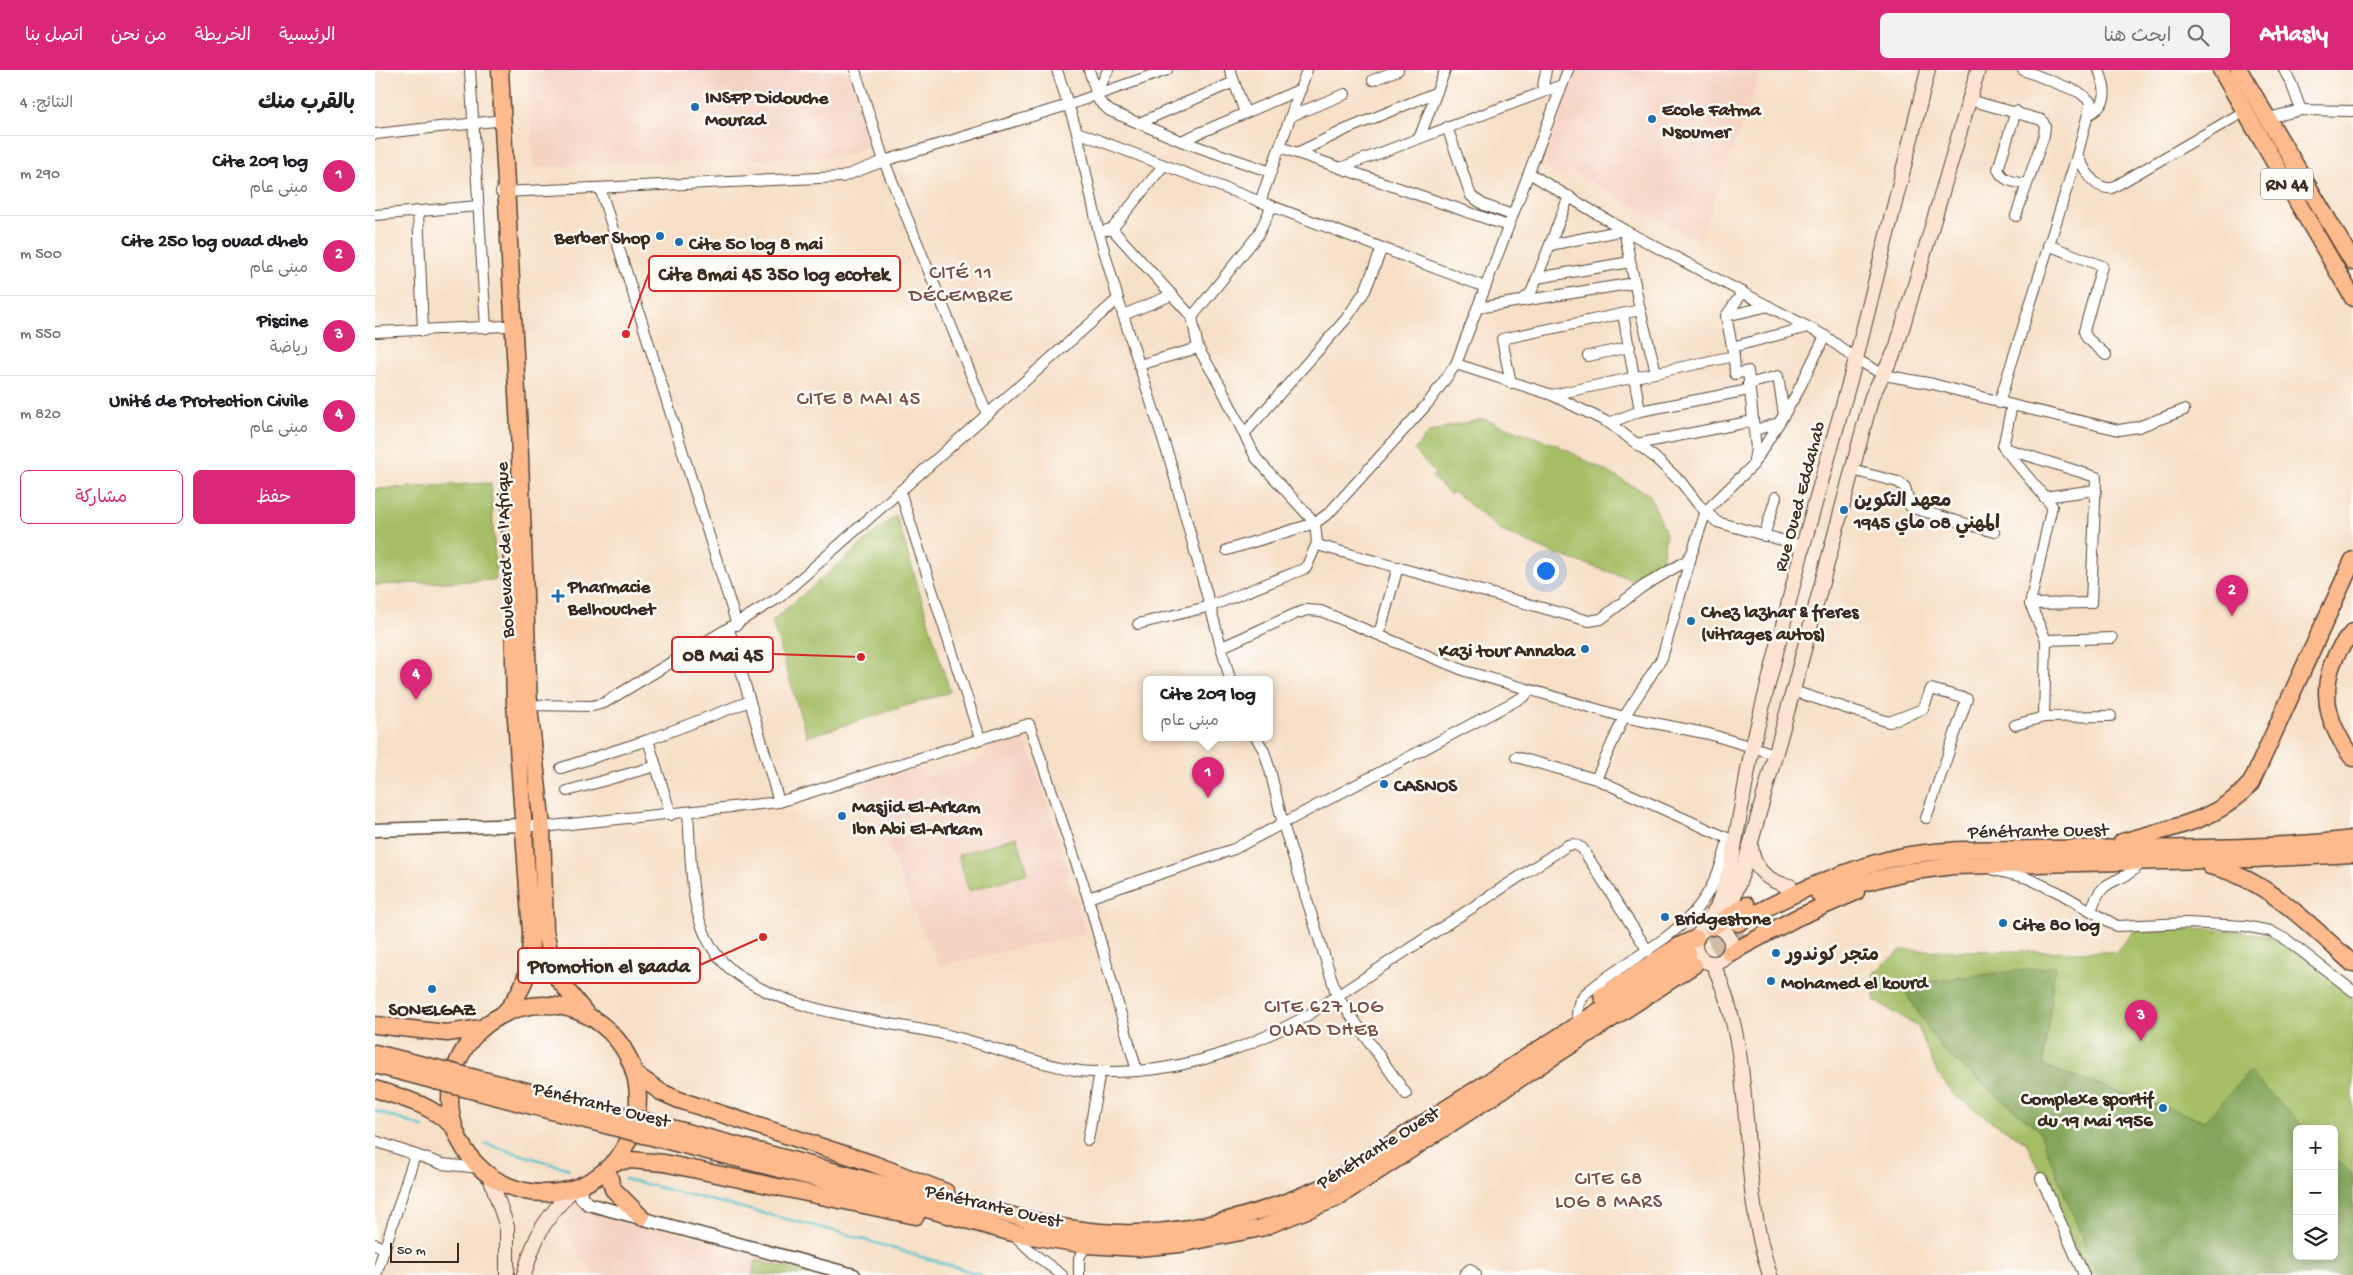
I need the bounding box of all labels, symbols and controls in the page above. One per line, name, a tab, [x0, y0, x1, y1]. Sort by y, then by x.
search box	[1880, 13, 2230, 58]
icon: search	[2184, 21, 2212, 49]
text: Atlasly	[2260, 21, 2328, 50]
text: اتصل بنا	[25, 26, 83, 47]
text: من نحن	[111, 26, 167, 47]
text: الخريطة	[195, 26, 251, 47]
text: الرئيسية	[279, 26, 335, 47]
text: ابحث هنا	[2103, 26, 2172, 49]
place label: INSFP Didouche Mourad	[705, 88, 830, 133]
text: بالقرب منك	[258, 92, 355, 117]
text: النتائج: 4	[20, 95, 73, 114]
place label: Ecole Fatma Nsoumer	[1662, 100, 1762, 145]
marker: INSFP Didouche Mourad	[689, 101, 701, 113]
marker: Ecole Fatma Nsoumer	[1646, 113, 1658, 125]
text: Cite 209 log	[213, 151, 308, 174]
text: 290 m	[20, 166, 60, 185]
text: 1	[336, 166, 342, 185]
road number: RN 44	[2261, 168, 2313, 200]
text: مبنى عام	[249, 180, 308, 199]
place label: Berber Shop	[553, 228, 651, 251]
marker: Berber Shop	[654, 230, 666, 242]
text: Cite 250 log ouad dheb	[121, 231, 308, 254]
place label: Cite 50 log 8 mai	[688, 234, 823, 257]
marker: Cite 50 log 8 mai	[673, 236, 685, 248]
text: 500 m	[20, 246, 62, 265]
text: 2	[335, 246, 343, 265]
callout: Cite 8mai 45 350 log ecotek	[649, 256, 900, 291]
text: مبنى عام	[249, 260, 308, 279]
district label: CITÉ 11 DÉCEMBRE	[907, 262, 1013, 309]
text: Cite 8mai 45 350 log ecotek	[657, 265, 892, 288]
text: Piscine	[257, 311, 308, 334]
text: 550 m	[20, 326, 61, 345]
text: 3	[335, 326, 343, 345]
text: رياضة	[270, 340, 308, 359]
district label: CITE 8 MAI 45	[797, 389, 921, 412]
text: Unité de Protection Civile	[109, 391, 308, 414]
text: 820 m	[20, 406, 61, 425]
text: 4	[335, 406, 343, 425]
street label: Rue Oued Eddahab	[1770, 419, 1832, 574]
text: مبنى عام	[249, 420, 308, 439]
street label: Boulevard de l'Afrique	[492, 461, 521, 639]
button: مشاركة	[20, 470, 183, 524]
button: حفظ	[193, 470, 355, 524]
place label: معهد التكوين المهني 08 ماي 1945	[1853, 491, 2000, 538]
marker: معهد التكوين المهني 08 ماي 1945	[1838, 504, 1850, 516]
your location	[1533, 558, 1559, 584]
pin: 2	[2216, 575, 2248, 616]
place label: Pharmacie Belhouchet	[567, 577, 657, 622]
marker: Pharmacie Belhouchet	[552, 590, 564, 602]
place label: Chez lazhar & freres (vitrages autos)	[1700, 602, 1859, 647]
marker: Chez lazhar & freres (vitrages autos)	[1685, 615, 1697, 627]
callout: 08 Mai 45	[672, 637, 773, 672]
place label: Kazi tour Annaba	[1438, 641, 1576, 664]
marker: Kazi tour Annaba	[1579, 643, 1591, 655]
text: 08 Mai 45	[682, 646, 764, 669]
pin: 4	[400, 659, 432, 700]
popup	[1143, 676, 1273, 741]
text: Cite 209 log	[1160, 684, 1256, 707]
text: مبنى عام	[1160, 713, 1219, 732]
pin: 1	[1192, 757, 1224, 798]
place label: CASNOS	[1393, 776, 1458, 799]
marker: CASNOS	[1378, 778, 1390, 790]
place label: Masjid El-Arkam Ibn Abi El-Arkam	[852, 797, 983, 842]
marker: Masjid El-Arkam Ibn Abi El-Arkam	[836, 810, 848, 822]
street label: Pénétrante Ouest	[1967, 820, 2111, 845]
place label: Bridgestone	[1674, 909, 1772, 932]
marker: Bridgestone	[1659, 911, 1671, 923]
place label: Cite 80 log	[2012, 915, 2100, 938]
marker: Cite 80 log	[1997, 917, 2009, 929]
place label: متجر كوندور	[1784, 944, 1879, 968]
marker: متجر كوندور	[1770, 947, 1782, 959]
callout: Promotion el saada	[518, 948, 700, 983]
text: Promotion el saada	[527, 957, 691, 980]
place label: Mohamed el kourd	[1781, 973, 1929, 996]
marker: Mohamed el kourd	[1765, 975, 1777, 987]
marker: SONELGAZ	[426, 983, 438, 995]
district label: CITE 627 LOG OUAD DHEB	[1264, 997, 1384, 1043]
place label: SONELGAZ	[389, 1000, 476, 1023]
pin: 3	[2125, 1000, 2157, 1041]
street label: Pénétrante Ouest	[529, 1078, 674, 1135]
place label: Complexe sportif du 19 Mai 1956	[2020, 1089, 2155, 1134]
street label: Pénétrante Ouest	[1312, 1101, 1446, 1196]
marker: Complexe sportif du 19 Mai 1956	[2157, 1102, 2169, 1114]
map controls	[2293, 1125, 2338, 1260]
button: +	[2293, 1125, 2338, 1170]
district label: CITE 68 LOG 8 MARS	[1555, 1169, 1663, 1215]
button: −	[2293, 1170, 2338, 1215]
street label: Pénétrante Ouest	[921, 1180, 1066, 1235]
button: layers	[2293, 1215, 2338, 1260]
scale bar	[390, 1240, 459, 1263]
text: 50 m	[397, 1243, 426, 1260]

